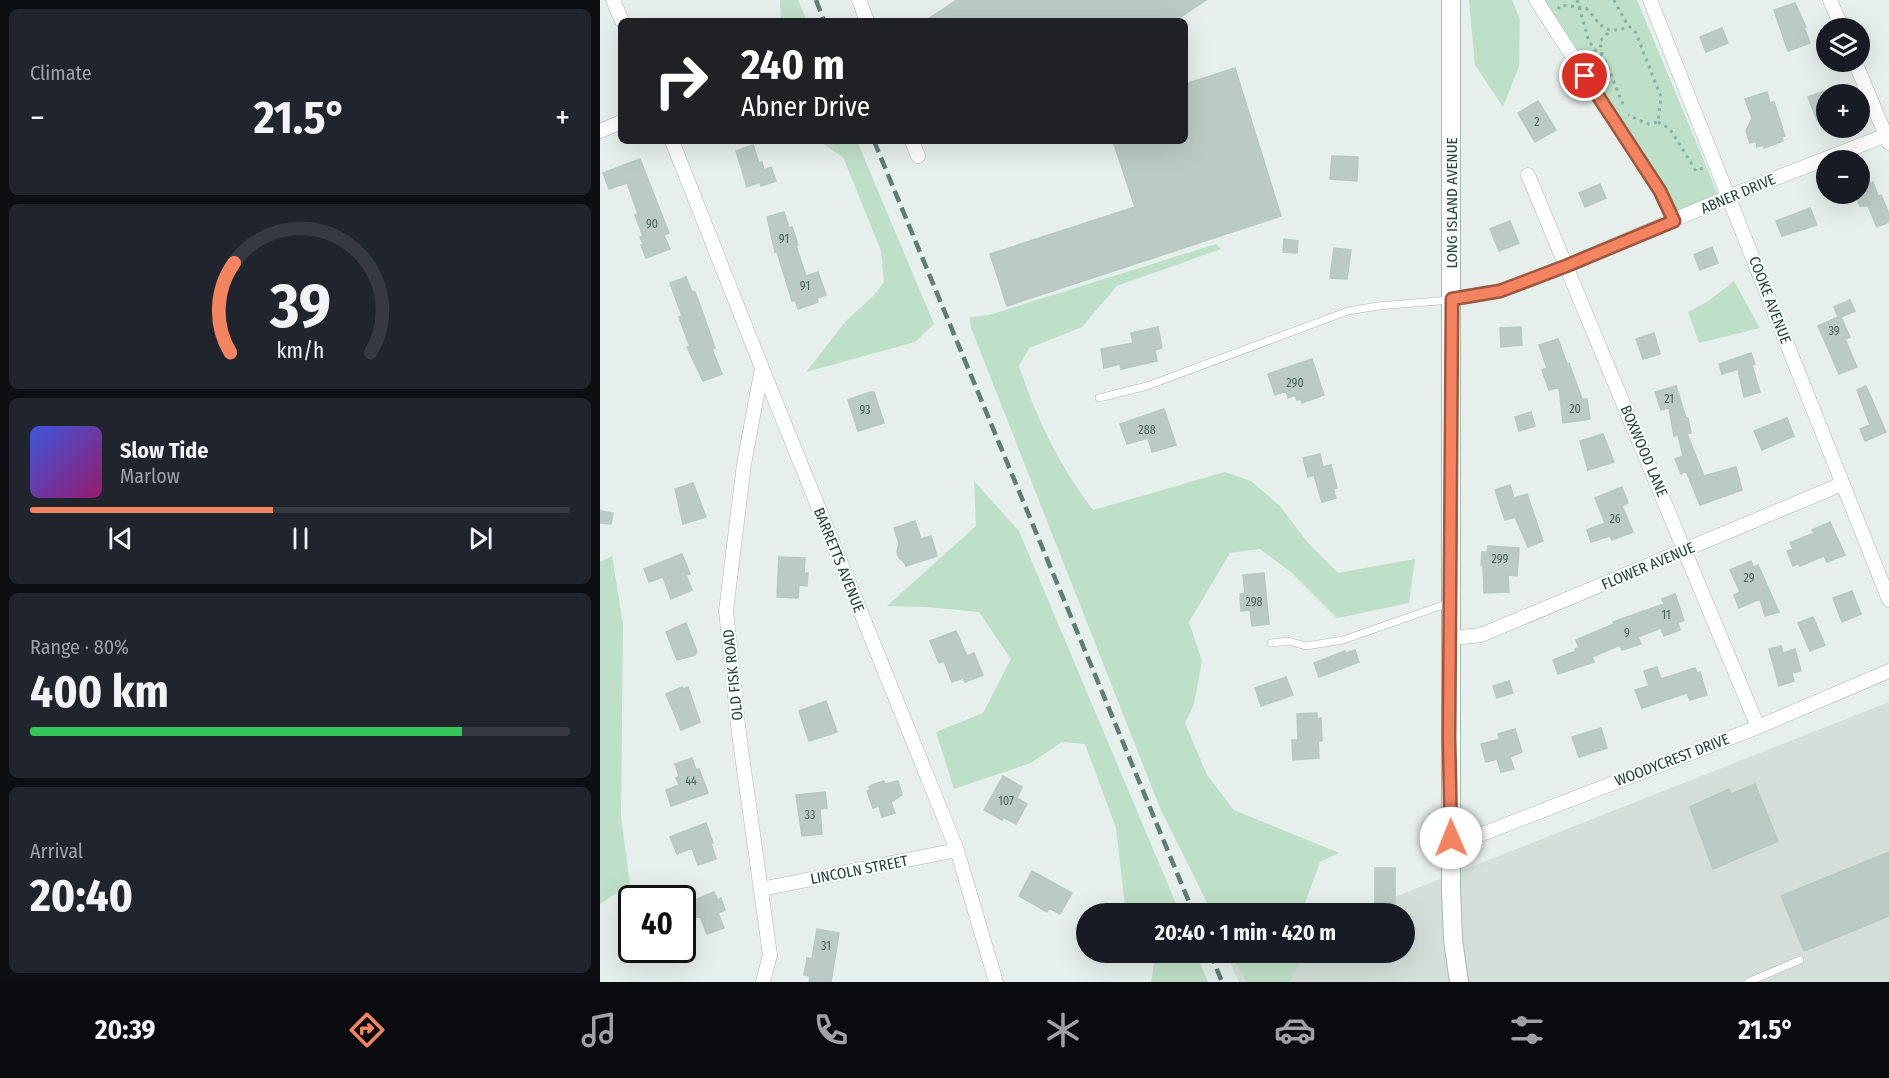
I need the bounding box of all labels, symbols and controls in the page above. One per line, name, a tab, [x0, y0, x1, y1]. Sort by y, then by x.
map controls	[1816, 18, 1870, 204]
button: layers	[1816, 18, 1870, 72]
text: 240 m	[741, 40, 845, 90]
icon: right	[642, 42, 720, 120]
pin	[1559, 50, 1610, 101]
icon: arrive	[1568, 59, 1601, 92]
text: Climate	[30, 61, 92, 85]
button: +	[1816, 84, 1870, 138]
text: 21.5°	[254, 91, 346, 145]
text: Abner Drive	[741, 91, 870, 123]
text: −	[30, 98, 45, 138]
text: +	[555, 98, 570, 138]
house number: 2	[1534, 115, 1540, 129]
street label: LONG ISLAND AVENUE	[1443, 137, 1461, 269]
button: −	[1816, 150, 1870, 204]
street label: ABNER DRIVE	[1698, 170, 1778, 218]
house number: 90	[646, 217, 658, 231]
house number: 91	[779, 232, 789, 246]
street label: COOKE AVENUE	[1745, 254, 1795, 346]
text: 39	[268, 270, 331, 345]
house number: 91	[800, 279, 810, 293]
house number: 39	[1828, 324, 1840, 338]
text: km/h	[276, 339, 324, 365]
house number: 290	[1286, 376, 1304, 390]
house number: 21	[1664, 392, 1674, 406]
house number: 20	[1569, 402, 1581, 416]
house number: 93	[859, 403, 871, 417]
street label: BOXWOOD LANE	[1617, 403, 1671, 499]
house number: 288	[1138, 423, 1156, 437]
text: Slow Tide	[120, 437, 208, 464]
text: Marlow	[120, 464, 180, 488]
street label: BARRETTS AVENUE	[810, 505, 868, 615]
house number: 26	[1609, 512, 1621, 526]
icon: previous	[104, 522, 137, 555]
icon: pause	[284, 522, 317, 555]
icon: next	[464, 522, 497, 555]
street label: FLOWER AVENUE	[1599, 538, 1697, 594]
house number: 299	[1492, 552, 1509, 566]
house number: 29	[1743, 571, 1755, 585]
house number: 298	[1245, 595, 1263, 609]
house number: 11	[1661, 608, 1671, 622]
house number: 9	[1624, 626, 1630, 640]
street label: OLD FISK ROAD	[719, 628, 747, 722]
text: Range · 80%	[30, 635, 129, 659]
text: 400 km	[30, 665, 169, 719]
street label: WOODYCREST DRIVE	[1612, 730, 1732, 790]
house number: 44	[685, 774, 697, 788]
house number: 107	[998, 794, 1014, 808]
position arrow	[1419, 806, 1483, 870]
house number: 33	[805, 808, 815, 822]
text: Arrival	[30, 839, 83, 863]
street label: LINCOLN STREET	[809, 852, 909, 888]
text: 20:40	[30, 869, 133, 923]
speed limit sign: 40	[618, 885, 696, 963]
text: 20:40 · 1 min · 420 m	[1155, 919, 1336, 946]
house number: 31	[821, 939, 831, 953]
icon: directions	[346, 1009, 388, 1051]
icon: music	[578, 1009, 620, 1051]
icon: phone	[810, 1009, 852, 1051]
icon: climate	[1042, 1009, 1084, 1051]
icon: car	[1274, 1009, 1316, 1051]
icon: filters	[1506, 1009, 1548, 1051]
text: 20:39	[95, 1014, 155, 1046]
text: 21.5°	[1738, 1014, 1794, 1046]

